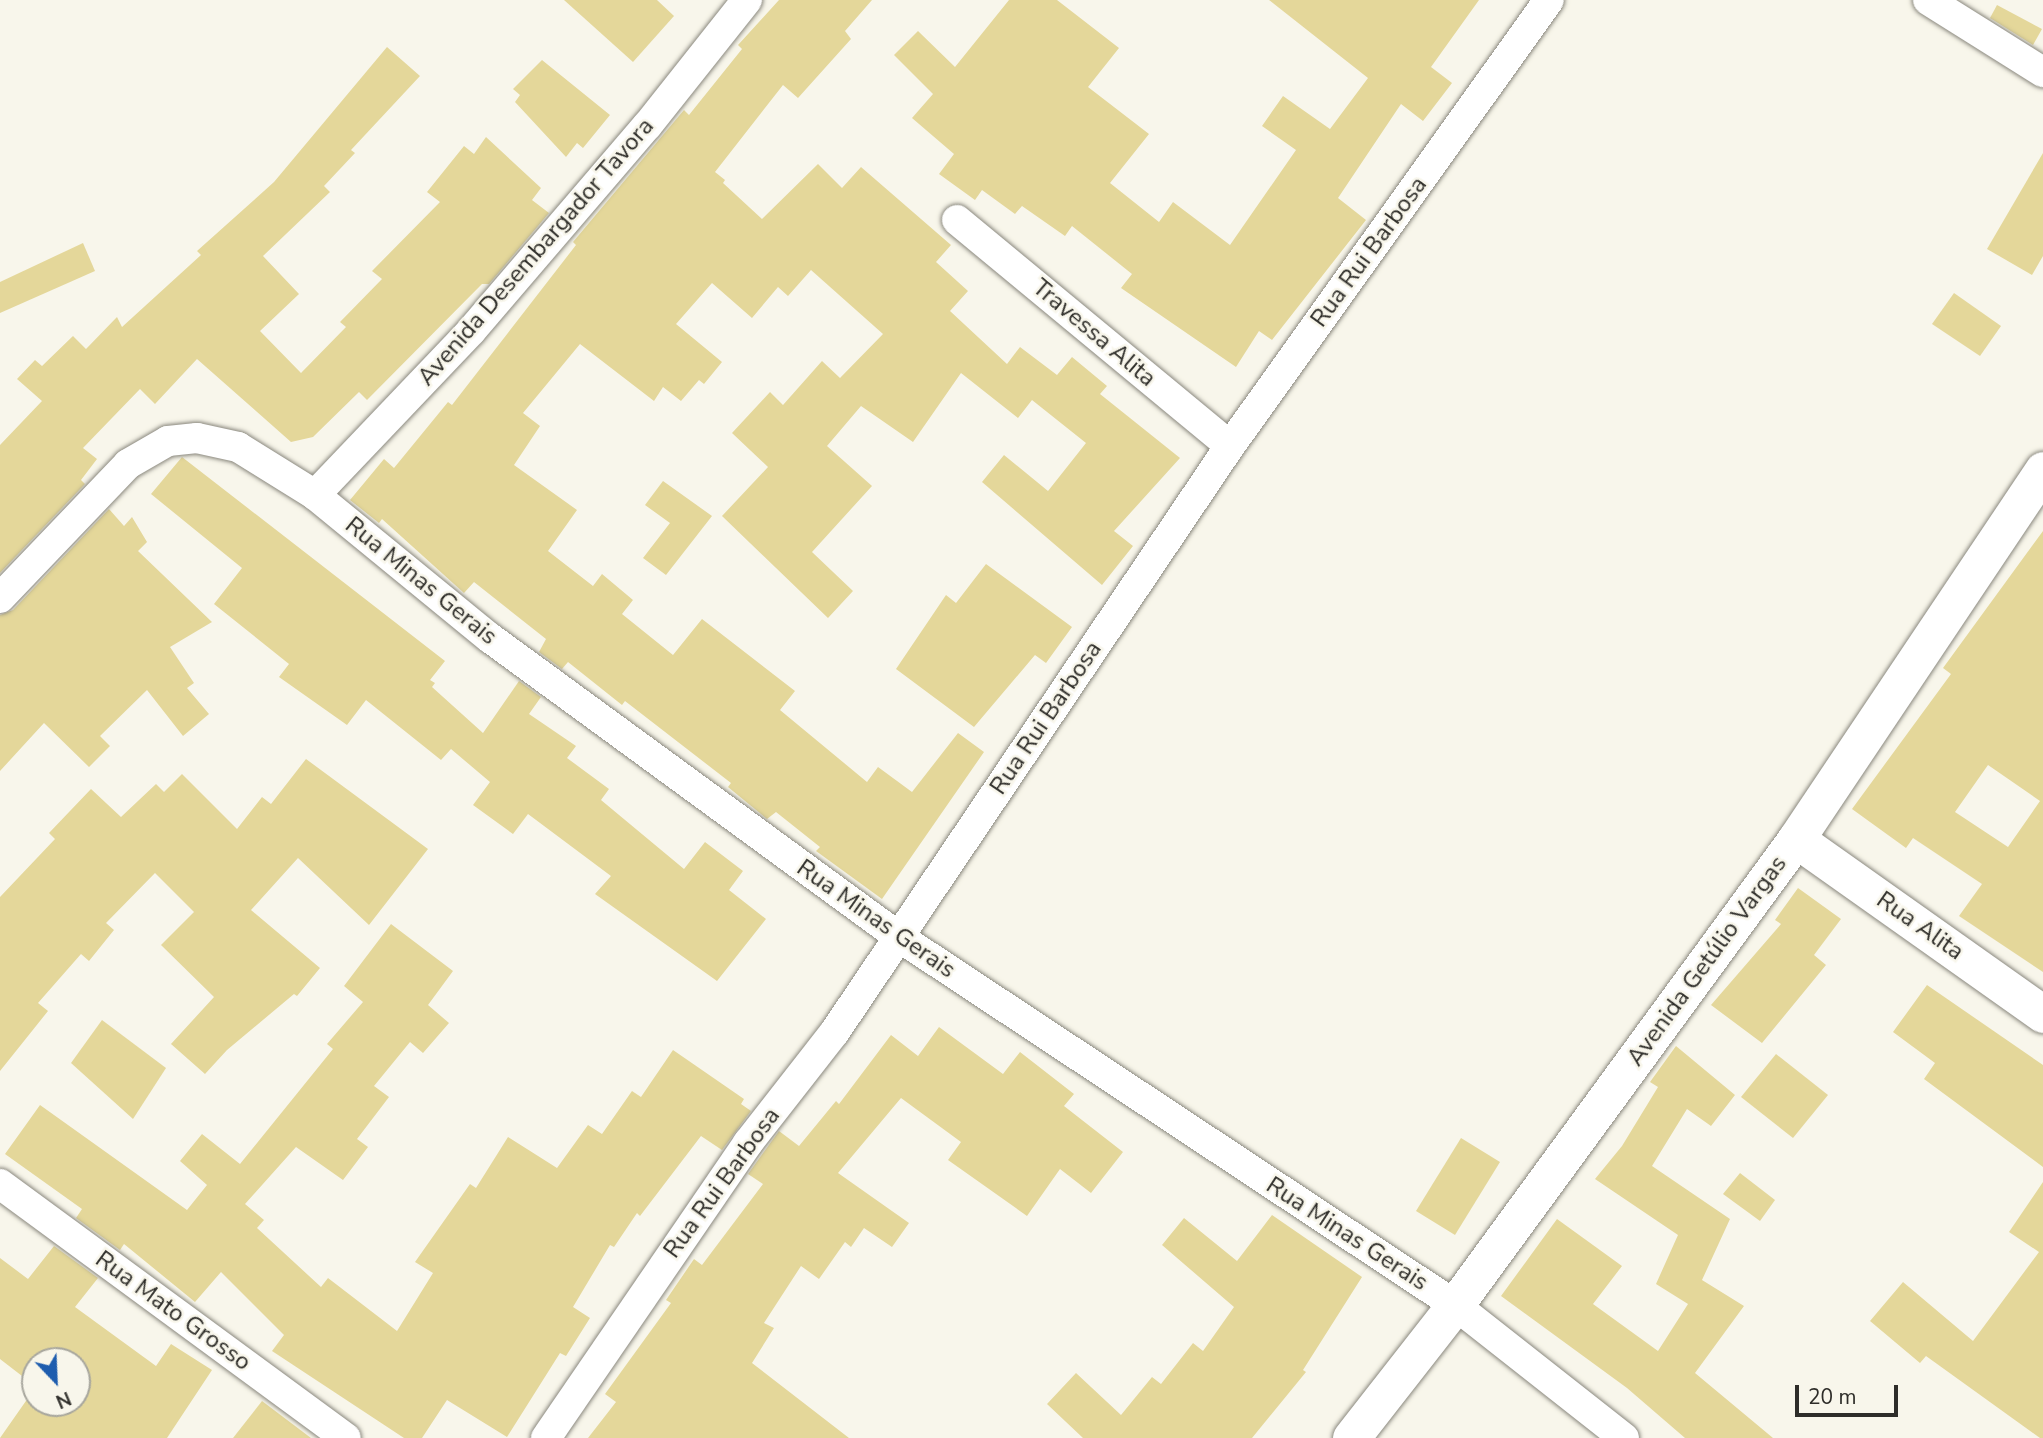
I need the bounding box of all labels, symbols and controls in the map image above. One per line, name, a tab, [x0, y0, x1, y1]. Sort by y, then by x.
street label: Avenida Desembargador Tavora	[412, 112, 660, 392]
street label: Rua Rui Barbosa	[1305, 171, 1433, 333]
street label: Travessa Alita	[1027, 273, 1161, 393]
street label: Rua Minas Gerais	[339, 511, 503, 651]
street label: Rua Rui Barbosa	[984, 636, 1108, 800]
street label: Avenida Getúlio Vargas	[1621, 850, 1793, 1072]
street label: Rua Minas Gerais	[791, 854, 961, 984]
street label: Rua Alita	[1871, 886, 1969, 966]
street label: Rua Rui Barbosa	[658, 1102, 786, 1264]
street label: Rua Minas Gerais	[1261, 1171, 1433, 1297]
street label: Rua Mato Grosso	[90, 1245, 256, 1377]
north arrow	[21, 1347, 91, 1417]
scale bar	[1798, 1372, 1901, 1416]
text: 20 m	[1808, 1383, 1857, 1411]
text: N	[52, 1385, 75, 1414]

